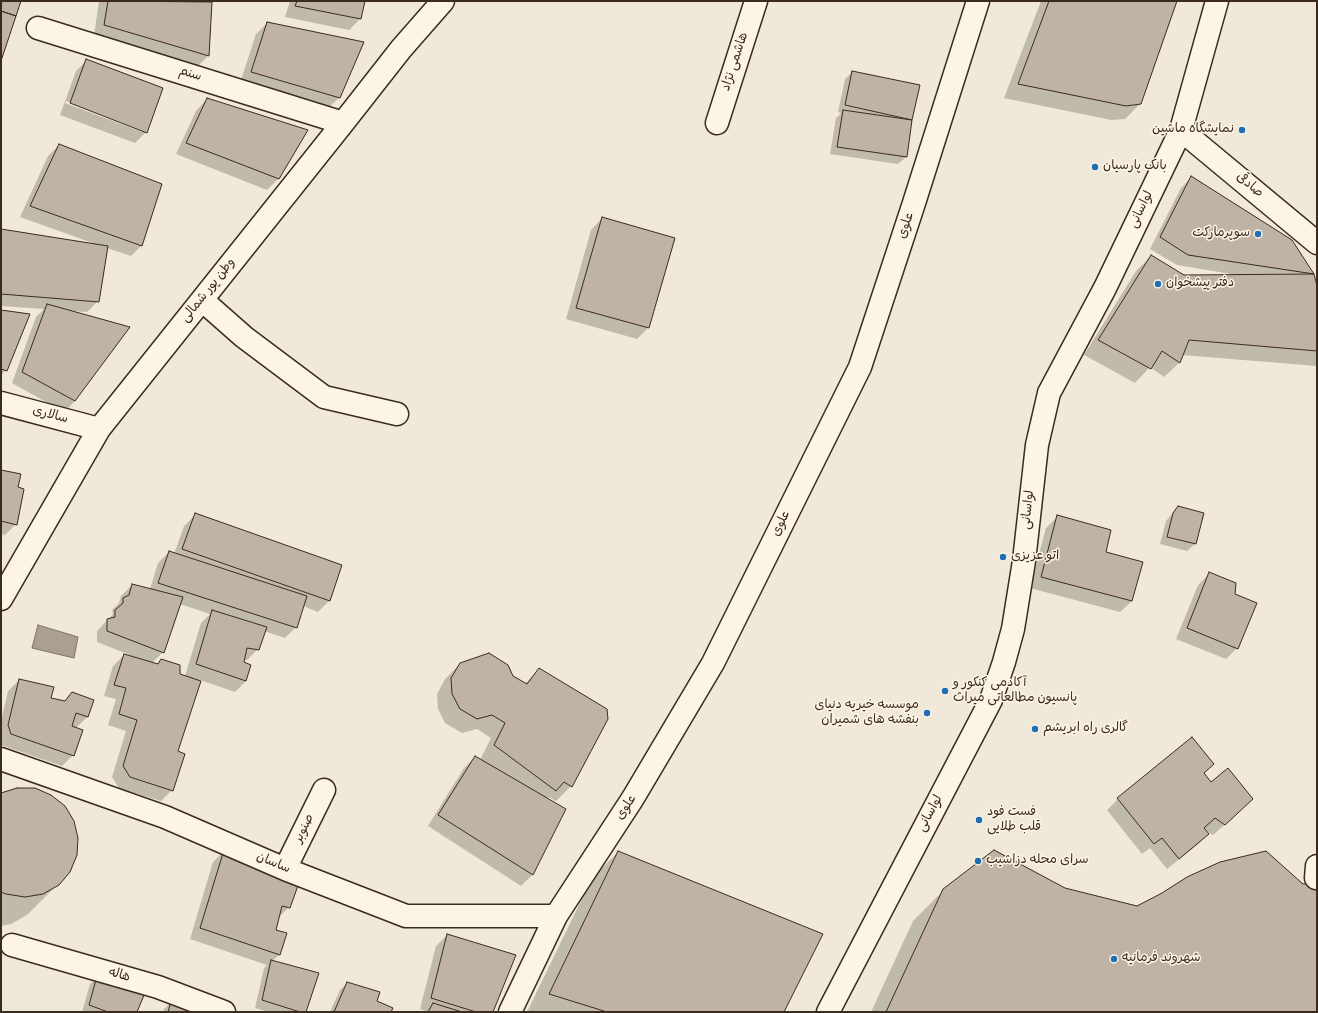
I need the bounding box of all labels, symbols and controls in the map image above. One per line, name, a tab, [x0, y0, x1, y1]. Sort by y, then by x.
street label: هاشمی نژاد	[719, 31, 753, 93]
street label: سنم	[177, 64, 203, 86]
place label: نمایشگاه ماشین	[1152, 122, 1234, 138]
marker: نمایشگاه ماشین	[1237, 125, 1247, 135]
place label: بانک پارسیان	[1103, 159, 1167, 175]
marker: بانک پارسیان	[1090, 162, 1100, 172]
street label: صادقی	[1232, 170, 1266, 202]
street label: لواسانی	[1126, 189, 1158, 231]
street label: علوی	[895, 211, 919, 241]
place label: سوپرمارکت	[1192, 226, 1250, 242]
marker: سوپرمارکت	[1253, 229, 1263, 239]
street label: وطن پور شمالی	[178, 256, 240, 326]
place label: دفتر پیشخوان	[1166, 276, 1234, 292]
marker: دفتر پیشخوان	[1153, 279, 1163, 289]
street label: سالاری	[30, 404, 70, 428]
street label: لواسانی	[1019, 490, 1039, 530]
street label: علوی	[769, 509, 795, 539]
place label: اتو عزیزی	[1011, 549, 1059, 565]
marker: اتو عزیزی	[998, 552, 1008, 562]
place label: آکادمی کنکور و پانسیون مطالعاتی میراث	[953, 676, 1077, 707]
marker: آکادمی کنکور و پانسیون مطالعاتی میراث	[940, 686, 950, 696]
place label: موسسه خیریه دنیای بنفشه های شمیران	[815, 698, 919, 729]
marker: موسسه خیریه دنیای بنفشه های شمیران	[922, 708, 932, 718]
place label: گالری راه ابریشم	[1043, 721, 1128, 737]
marker: گالری راه ابریشم	[1030, 724, 1040, 734]
street label: علوی	[613, 793, 641, 823]
street label: لواسانی	[915, 793, 947, 835]
place label: فست فود قلب طلایی	[987, 805, 1041, 836]
street label: صنوبر	[291, 812, 319, 846]
marker: فست فود قلب طلایی	[974, 815, 984, 825]
street label: ساسان	[254, 850, 292, 878]
place label: سرای محله دزاشیب	[986, 853, 1089, 869]
marker: سرای محله دزاشیب	[973, 856, 983, 866]
place label: شهروند فرمانیه	[1122, 951, 1201, 967]
marker: شهروند فرمانیه	[1109, 954, 1119, 964]
street label: هاله	[106, 965, 132, 987]

